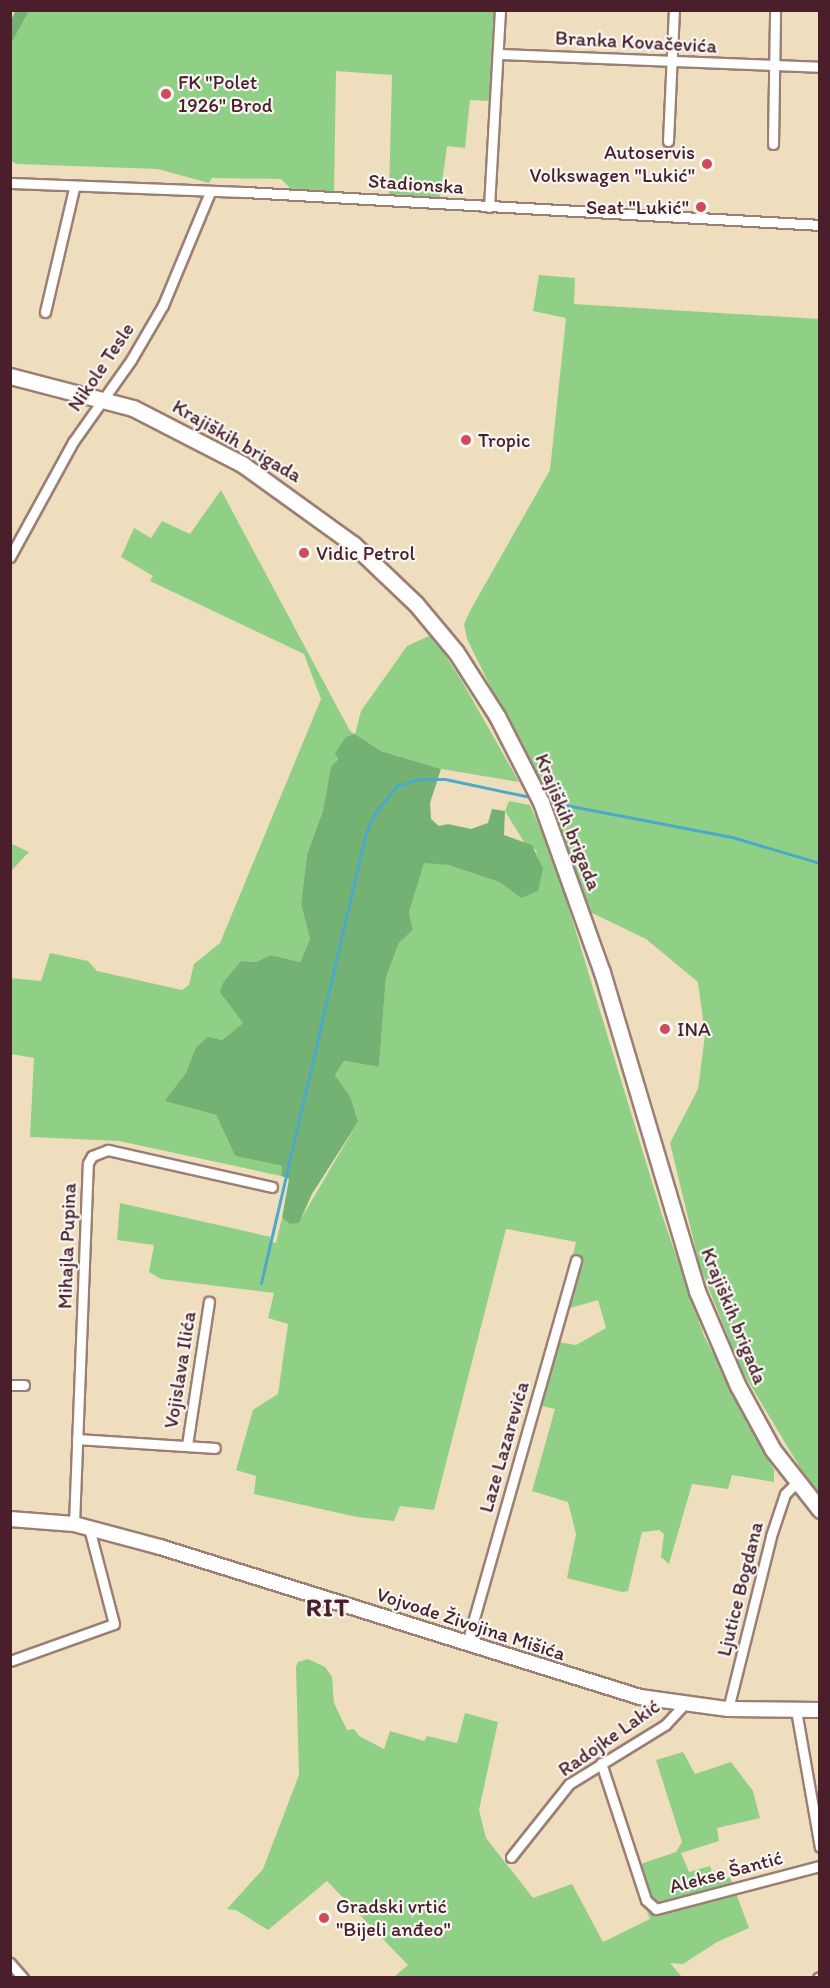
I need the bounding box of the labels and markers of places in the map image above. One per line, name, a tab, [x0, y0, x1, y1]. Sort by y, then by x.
place label: FK "Polet 1926" Brod	[178, 70, 272, 117]
marker: FK "Polet 1926" Brod	[159, 87, 173, 101]
place label: Autoservis Volkswagen "Lukić"	[529, 140, 695, 187]
marker: Autoservis Volkswagen "Lukić"	[700, 157, 714, 171]
place label: Seat "Lukić"	[586, 195, 689, 219]
marker: Seat "Lukić"	[694, 200, 708, 214]
place label: Tropic	[478, 428, 530, 452]
marker: Tropic	[459, 433, 473, 447]
place label: Vidic Petrol	[316, 541, 414, 565]
marker: Vidic Petrol	[297, 546, 311, 560]
place label: INA	[677, 1017, 711, 1041]
marker: INA	[658, 1022, 672, 1036]
place label: Gradski vrtić "Bijeli anđeo"	[336, 1894, 451, 1941]
marker: Gradski vrtić "Bijeli anđeo"	[317, 1911, 331, 1925]

